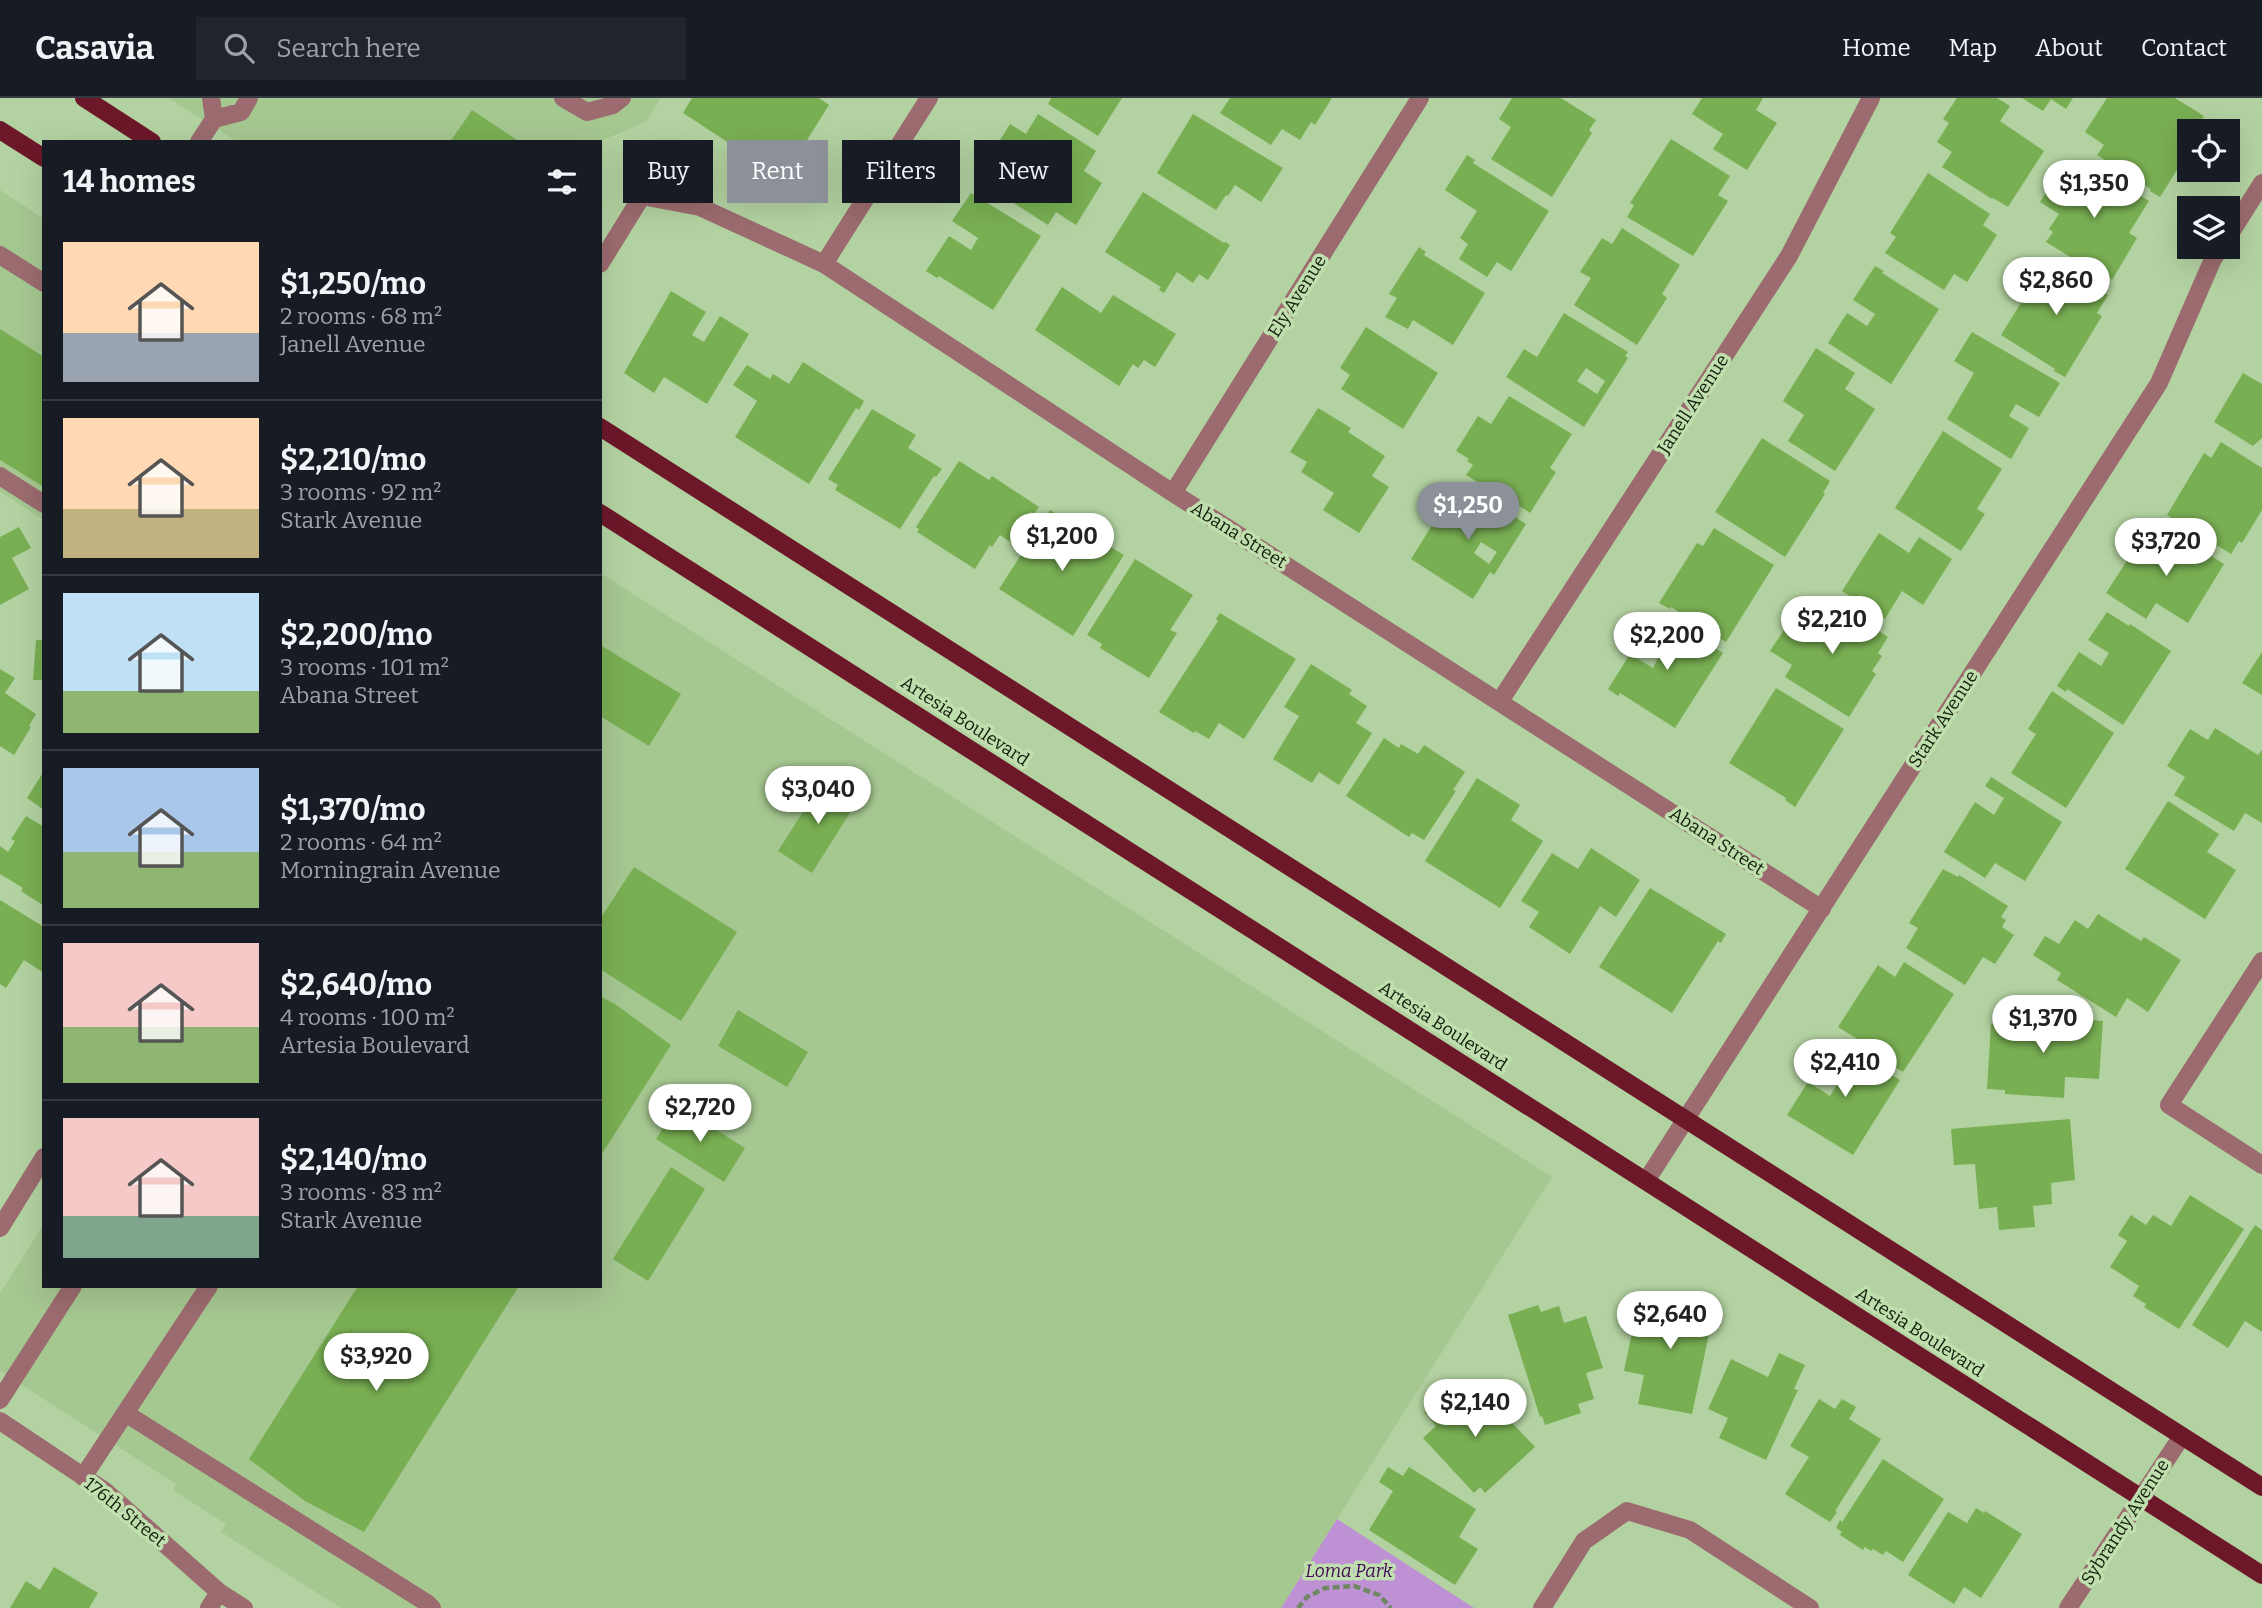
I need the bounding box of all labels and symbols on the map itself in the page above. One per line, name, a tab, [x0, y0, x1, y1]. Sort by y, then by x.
pin: $1,350	[2037, 160, 2151, 220]
street label: Ely Avenue	[1263, 251, 1331, 341]
pin: $2,860	[1999, 258, 2113, 317]
street label: Janell Avenue	[1652, 350, 1733, 459]
pin: $1,250	[1411, 482, 1525, 542]
street label: Abana Street	[1187, 497, 1291, 573]
pin: $1,200	[1005, 514, 1119, 573]
pin: $3,720	[2109, 518, 2223, 578]
pin: $2,210	[1775, 596, 1889, 656]
pin: $2,200	[1610, 612, 1724, 672]
street label: Stark Avenue	[1903, 666, 1983, 772]
street label: Artesia Boulevard	[897, 671, 1034, 771]
pin: $3,040	[761, 766, 875, 826]
street label: Abana Street	[1666, 802, 1769, 880]
street label: Artesia Boulevard	[1375, 976, 1512, 1076]
pin: $1,370	[1986, 996, 2100, 1055]
pin: $2,410	[1788, 1040, 1902, 1099]
pin: $2,720	[643, 1084, 757, 1144]
street label: Artesia Boulevard	[1852, 1282, 1989, 1382]
pin: $2,640	[1613, 1292, 1727, 1351]
pin: $3,920	[319, 1334, 433, 1393]
pin: $2,140	[1418, 1380, 1532, 1439]
street label: Sybrandy Avenue	[2076, 1455, 2174, 1589]
street label: 176th Street	[80, 1472, 171, 1552]
park label: Loma Park	[1305, 1560, 1393, 1582]

